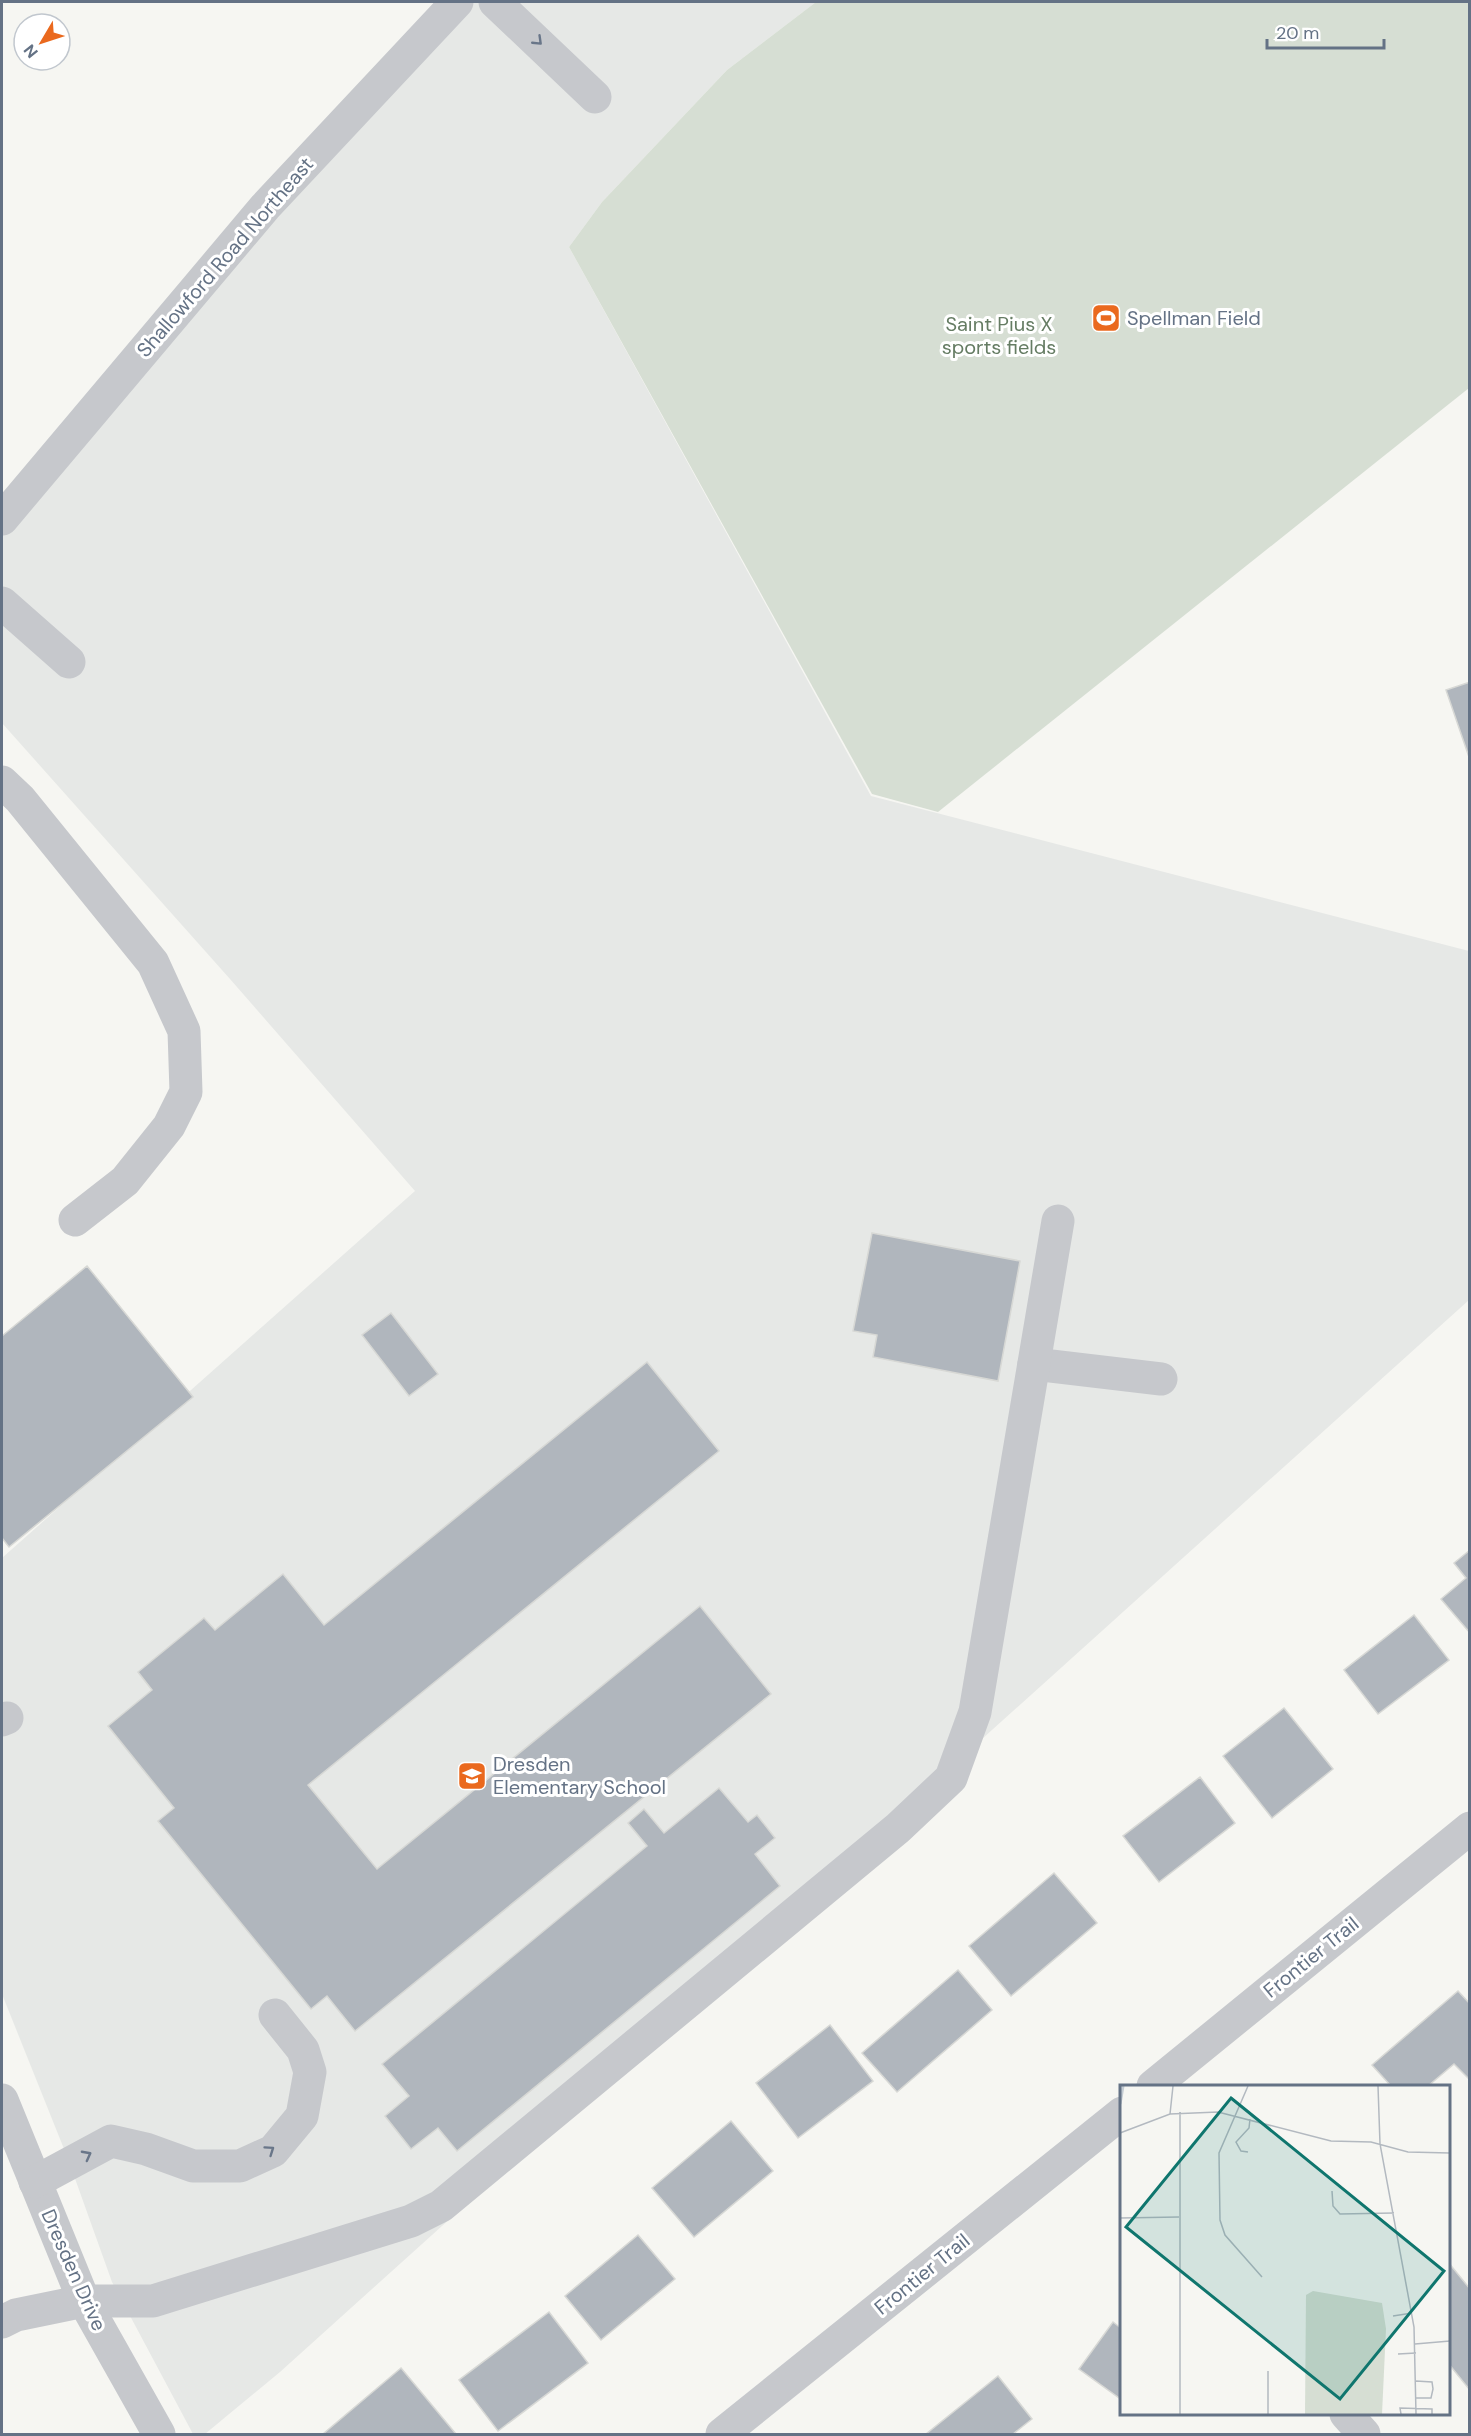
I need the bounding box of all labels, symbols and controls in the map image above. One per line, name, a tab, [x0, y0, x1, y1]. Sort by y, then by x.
north arrow	[12, 12, 72, 72]
scale bar	[1267, 12, 1384, 50]
text: 20 m	[1276, 21, 1319, 45]
one-way arrow	[532, 34, 542, 45]
text: N	[19, 40, 43, 62]
street label: Shallowford Road Northeast	[131, 151, 319, 362]
sports icon: Spellman Field	[1090, 302, 1122, 334]
place label: Spellman Field	[1127, 305, 1261, 331]
park label: Saint Pius X sports fields	[942, 311, 1056, 360]
place label: Dresden Elementary School	[493, 1751, 666, 1800]
school or university icon: Dresden Elementary School	[456, 1760, 488, 1792]
street label: Frontier Trail	[1258, 1911, 1364, 2003]
inset map	[1120, 2085, 1450, 2415]
one-way arrow	[264, 2146, 275, 2157]
one-way arrow	[81, 2151, 91, 2162]
street label: Dresden Drive	[36, 2205, 112, 2335]
street label: Frontier Trail	[869, 2228, 975, 2320]

